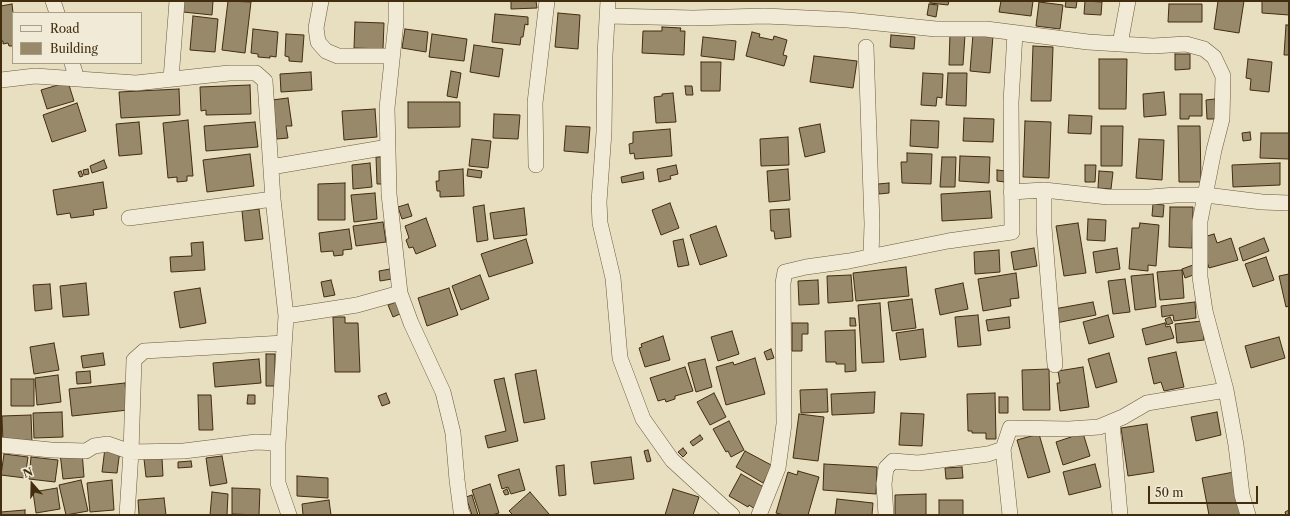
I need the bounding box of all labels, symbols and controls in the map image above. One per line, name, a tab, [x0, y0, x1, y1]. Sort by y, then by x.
legend	[12, 12, 142, 64]
text: Road	[50, 21, 80, 36]
text: Building	[50, 41, 98, 56]
north arrow	[12, 464, 52, 504]
text: N	[21, 465, 35, 481]
scale bar	[1150, 478, 1260, 504]
text: 50 m	[1155, 485, 1184, 500]

